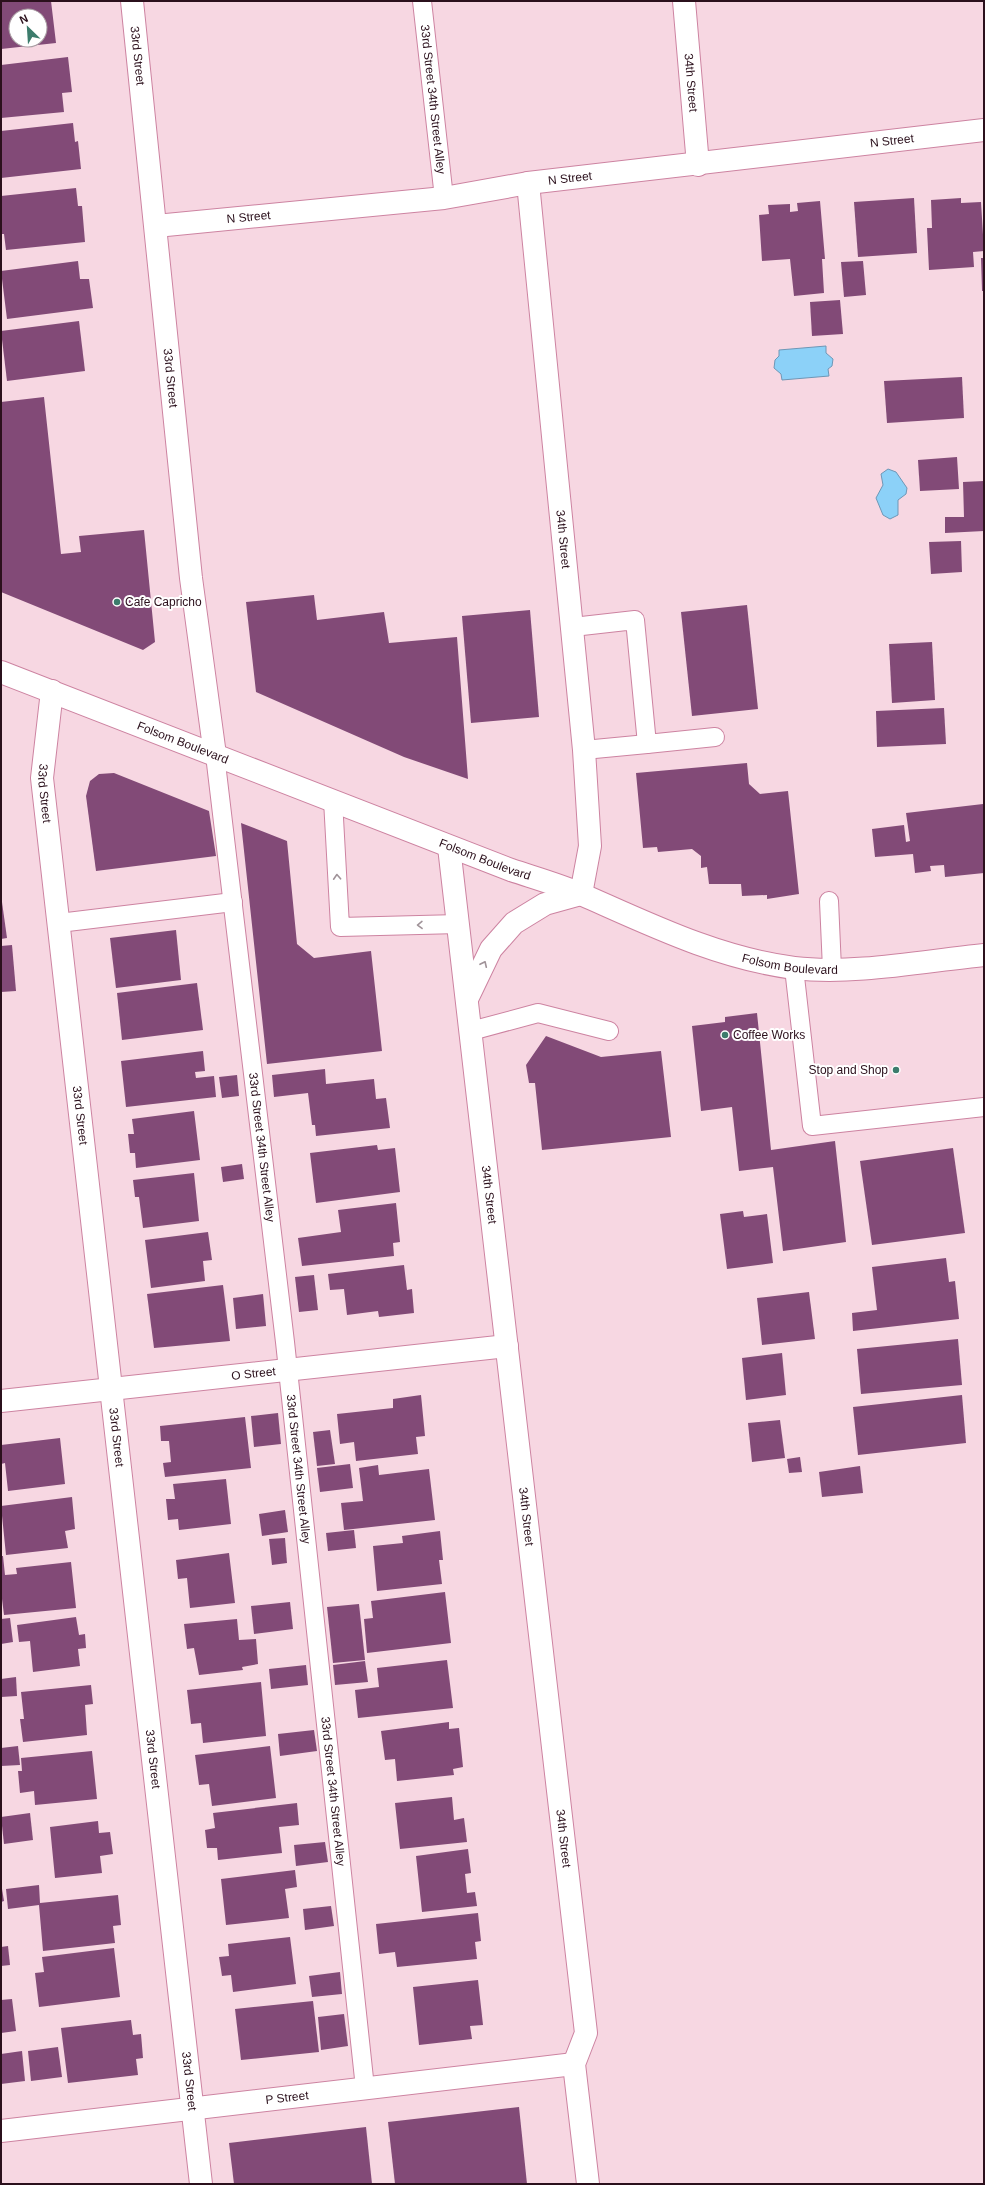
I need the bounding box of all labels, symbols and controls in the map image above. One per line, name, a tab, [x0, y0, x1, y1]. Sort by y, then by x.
north arrow	[8, 8, 48, 48]
text: N	[18, 12, 30, 26]
street label: 33rd Street 34th Street Alley	[418, 24, 448, 175]
street label: 33rd Street	[128, 25, 148, 87]
street label: 34th Street	[681, 53, 701, 113]
street label: N Street	[869, 131, 915, 150]
street label: N Street	[547, 169, 593, 188]
street label: N Street	[226, 208, 272, 226]
street label: 33rd Street	[161, 348, 181, 409]
street label: 34th Street	[553, 509, 573, 570]
place label: Cafe Capricho	[125, 595, 202, 609]
marker: Cafe Capricho	[112, 597, 122, 607]
street label: Folsom Boulevard	[135, 719, 230, 767]
street label: 33rd Street	[35, 763, 54, 824]
street label: Folsom Boulevard	[437, 836, 532, 883]
one-way arrow	[333, 874, 341, 880]
one-way arrow	[417, 921, 423, 929]
street label: Folsom Boulevard	[740, 951, 838, 977]
one-way arrow	[479, 960, 487, 968]
place label: Coffee Works	[733, 1028, 805, 1042]
marker: Coffee Works	[720, 1030, 730, 1040]
place label: Stop and Shop	[809, 1063, 888, 1077]
marker: Stop and Shop	[891, 1065, 901, 1075]
street label: 33rd Street 34th Street Alley	[246, 1072, 278, 1223]
street label: 33rd Street	[70, 1085, 91, 1146]
street label: 34th Street	[479, 1165, 500, 1225]
street label: O Street	[231, 1364, 277, 1383]
street label: 33rd Street 34th Street Alley	[284, 1394, 314, 1545]
street label: 33rd Street	[106, 1407, 127, 1468]
street label: 34th Street	[516, 1487, 537, 1547]
street label: 33rd Street 34th Street Alley	[318, 1716, 348, 1867]
street label: 33rd Street	[143, 1729, 163, 1790]
street label: 34th Street	[553, 1808, 574, 1869]
street label: 33rd Street	[179, 2051, 200, 2112]
street label: P Street	[265, 2088, 310, 2107]

